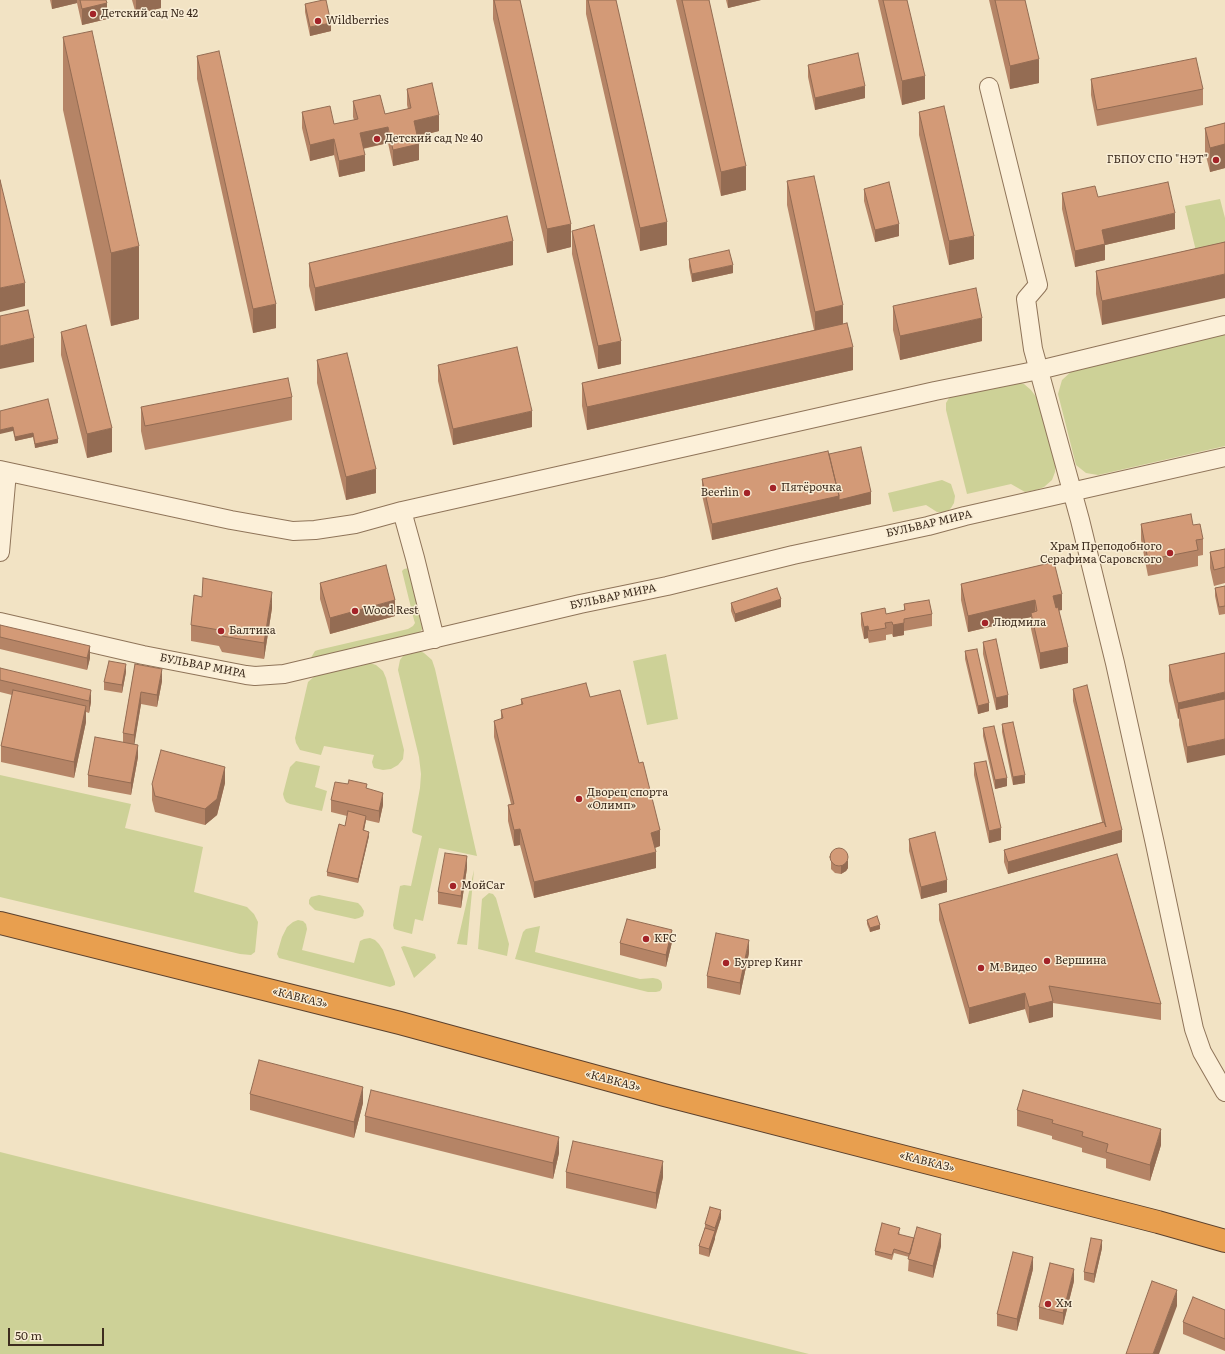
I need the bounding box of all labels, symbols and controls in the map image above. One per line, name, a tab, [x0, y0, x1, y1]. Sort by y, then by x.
place label: Детский сад № 42	[101, 7, 198, 21]
marker: Детский сад № 42	[88, 9, 98, 19]
place label: Wildberries	[326, 14, 389, 28]
marker: Wildberries	[313, 16, 323, 26]
place label: Детский сад № 40	[385, 132, 483, 146]
marker: Детский сад № 40	[372, 134, 382, 144]
place label: ГБПОУ СПО "НЭТ"	[1107, 153, 1208, 167]
marker: ГБПОУ СПО "НЭТ"	[1211, 155, 1221, 165]
place label: Пятёрочка	[781, 481, 842, 495]
marker: Пятёрочка	[768, 483, 778, 493]
place label: Beerlin	[701, 486, 739, 500]
marker: Beerlin	[742, 488, 752, 498]
street label: БУЛЬВАР МИРА	[885, 508, 973, 540]
place label: Храм Преподобного Серафима Саровского	[1040, 540, 1162, 566]
marker: Храм Преподобного Серафима Саровского	[1165, 548, 1175, 558]
street label: БУЛЬВАР МИРА	[569, 581, 657, 613]
place label: Wood Rest	[363, 604, 418, 618]
marker: Wood Rest	[350, 606, 360, 616]
place label: Людмила	[993, 616, 1046, 630]
marker: Людмила	[980, 618, 990, 628]
place label: Балтика	[229, 624, 276, 638]
marker: Балтика	[216, 626, 226, 636]
street label: БУЛЬВАР МИРА	[159, 651, 247, 681]
place label: Дворец спорта «Олимп»	[587, 786, 668, 812]
marker: Дворец спорта «Олимп»	[574, 794, 584, 804]
place label: МойCar	[461, 879, 505, 893]
marker: МойCar	[448, 881, 458, 891]
place label: KFC	[654, 932, 677, 946]
marker: KFC	[641, 934, 651, 944]
place label: Вершина	[1055, 954, 1106, 968]
place label: Бургер Кинг	[734, 956, 803, 970]
marker: Вершина	[1042, 956, 1052, 966]
marker: Бургер Кинг	[721, 958, 731, 968]
place label: М.Видео	[989, 961, 1037, 975]
marker: М.Видео	[976, 963, 986, 973]
street label: «КАВКАЗ»	[271, 985, 329, 1011]
street label: «КАВКАЗ»	[584, 1067, 642, 1095]
street label: «КАВКАЗ»	[898, 1149, 956, 1175]
place label: Хм	[1056, 1297, 1072, 1311]
marker: Хм	[1043, 1299, 1053, 1309]
scale bar	[10, 1320, 106, 1346]
text: 50 m	[15, 1326, 42, 1344]

